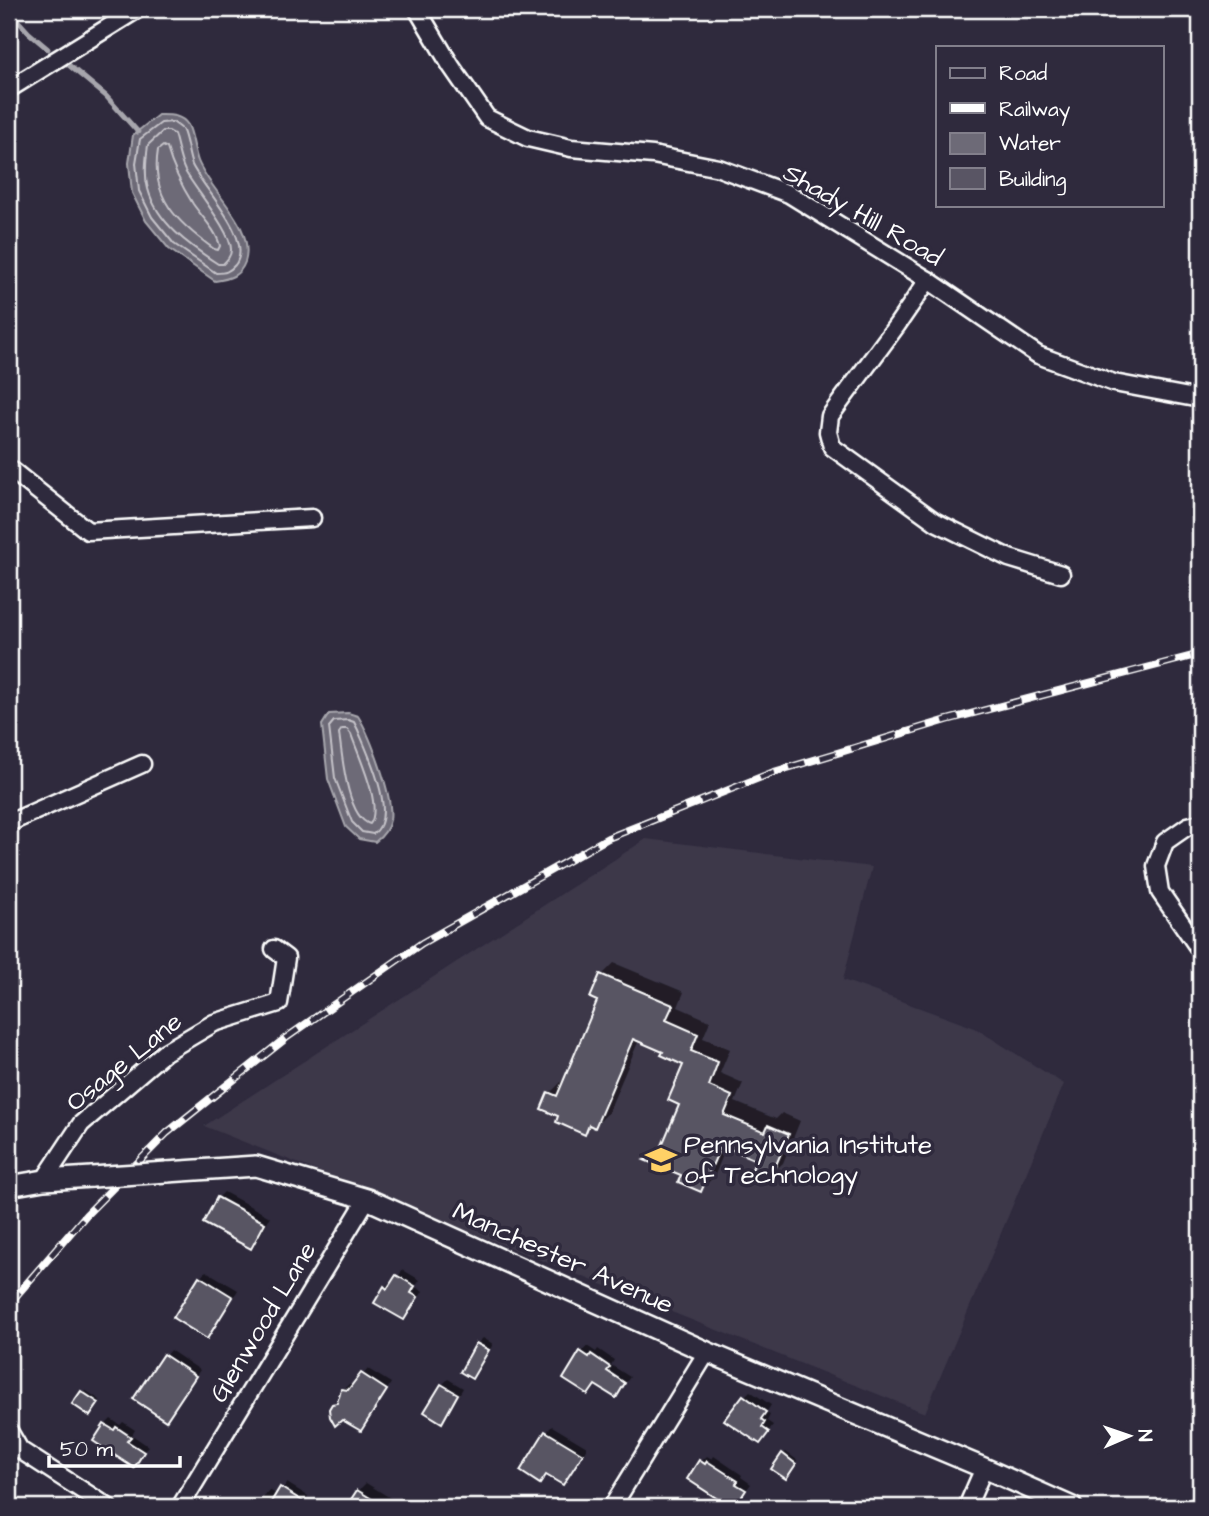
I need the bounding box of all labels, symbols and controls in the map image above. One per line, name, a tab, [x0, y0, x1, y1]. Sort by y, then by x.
legend	[936, 46, 1164, 206]
text: Road	[999, 59, 1047, 88]
text: Railway	[999, 95, 1071, 126]
text: Water	[999, 129, 1061, 158]
street label: Shady Hill Road	[776, 155, 949, 277]
text: Building	[999, 165, 1067, 196]
street label: Osage Lane	[58, 1004, 191, 1122]
place label: Pennsylvania Institute of Technology	[684, 1127, 932, 1195]
school or university icon: Pennsylvania Institute of Technology	[644, 1143, 678, 1177]
street label: Manchester Avenue	[447, 1193, 679, 1323]
street label: Glenwood Lane	[201, 1235, 325, 1409]
north arrow	[1094, 1400, 1164, 1470]
scale bar	[49, 1425, 180, 1469]
text: N	[1131, 1429, 1158, 1442]
text: 50 m	[60, 1435, 114, 1464]

